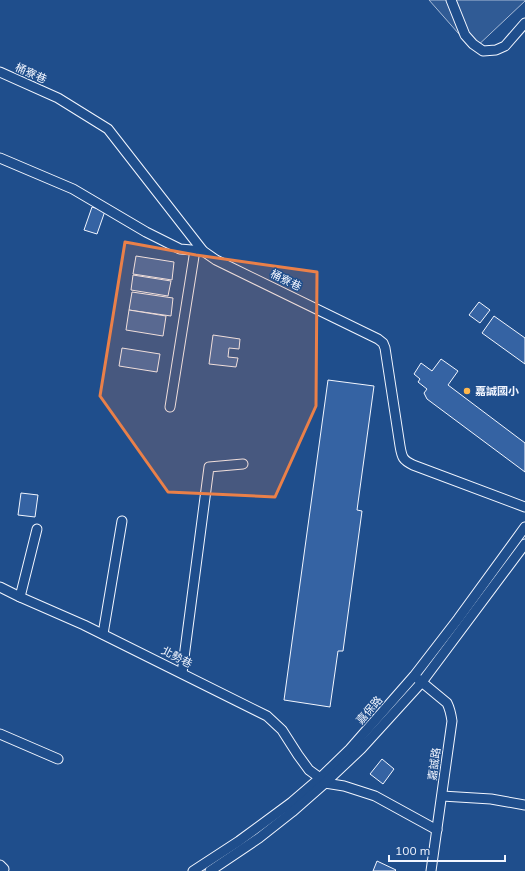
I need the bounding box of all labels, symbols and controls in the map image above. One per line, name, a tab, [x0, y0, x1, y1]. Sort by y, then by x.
street label: 桶寮巷	[13, 60, 49, 86]
street label: 桶寮巷	[268, 266, 304, 294]
place label: 嘉誠國小	[475, 384, 519, 398]
marker: 嘉誠國小	[462, 386, 472, 396]
street label: 北勢巷	[159, 643, 195, 671]
street label: 嘉保路	[353, 693, 385, 727]
street label: 嘉誠路	[425, 747, 443, 781]
scale bar	[389, 837, 505, 863]
text: 100 m	[395, 843, 430, 858]

